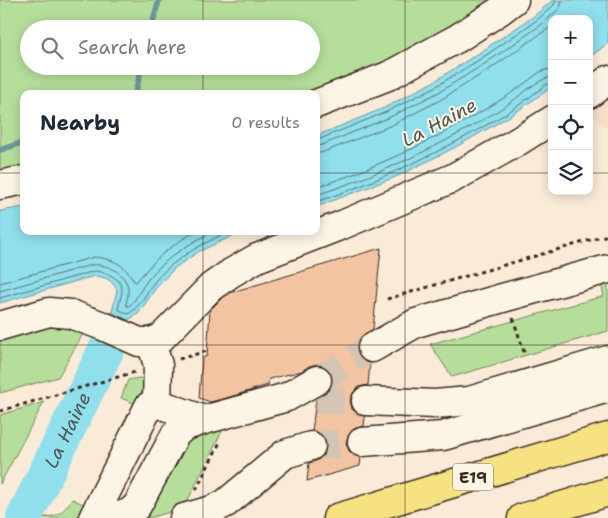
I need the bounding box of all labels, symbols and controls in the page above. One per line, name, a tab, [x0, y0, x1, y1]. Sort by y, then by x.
map controls	[548, 15, 593, 195]
button: +	[548, 15, 593, 60]
search box	[20, 20, 320, 75]
icon: search	[38, 34, 66, 62]
text: Search here	[78, 35, 187, 60]
button: −	[548, 60, 593, 105]
water label: La Haine	[397, 92, 481, 153]
button: locate	[548, 105, 593, 150]
text: Nearby	[40, 109, 120, 137]
text: 0 results	[231, 112, 300, 133]
button: layers	[548, 150, 593, 195]
water label: La Haine	[38, 388, 97, 472]
road number: E19	[453, 464, 493, 491]

